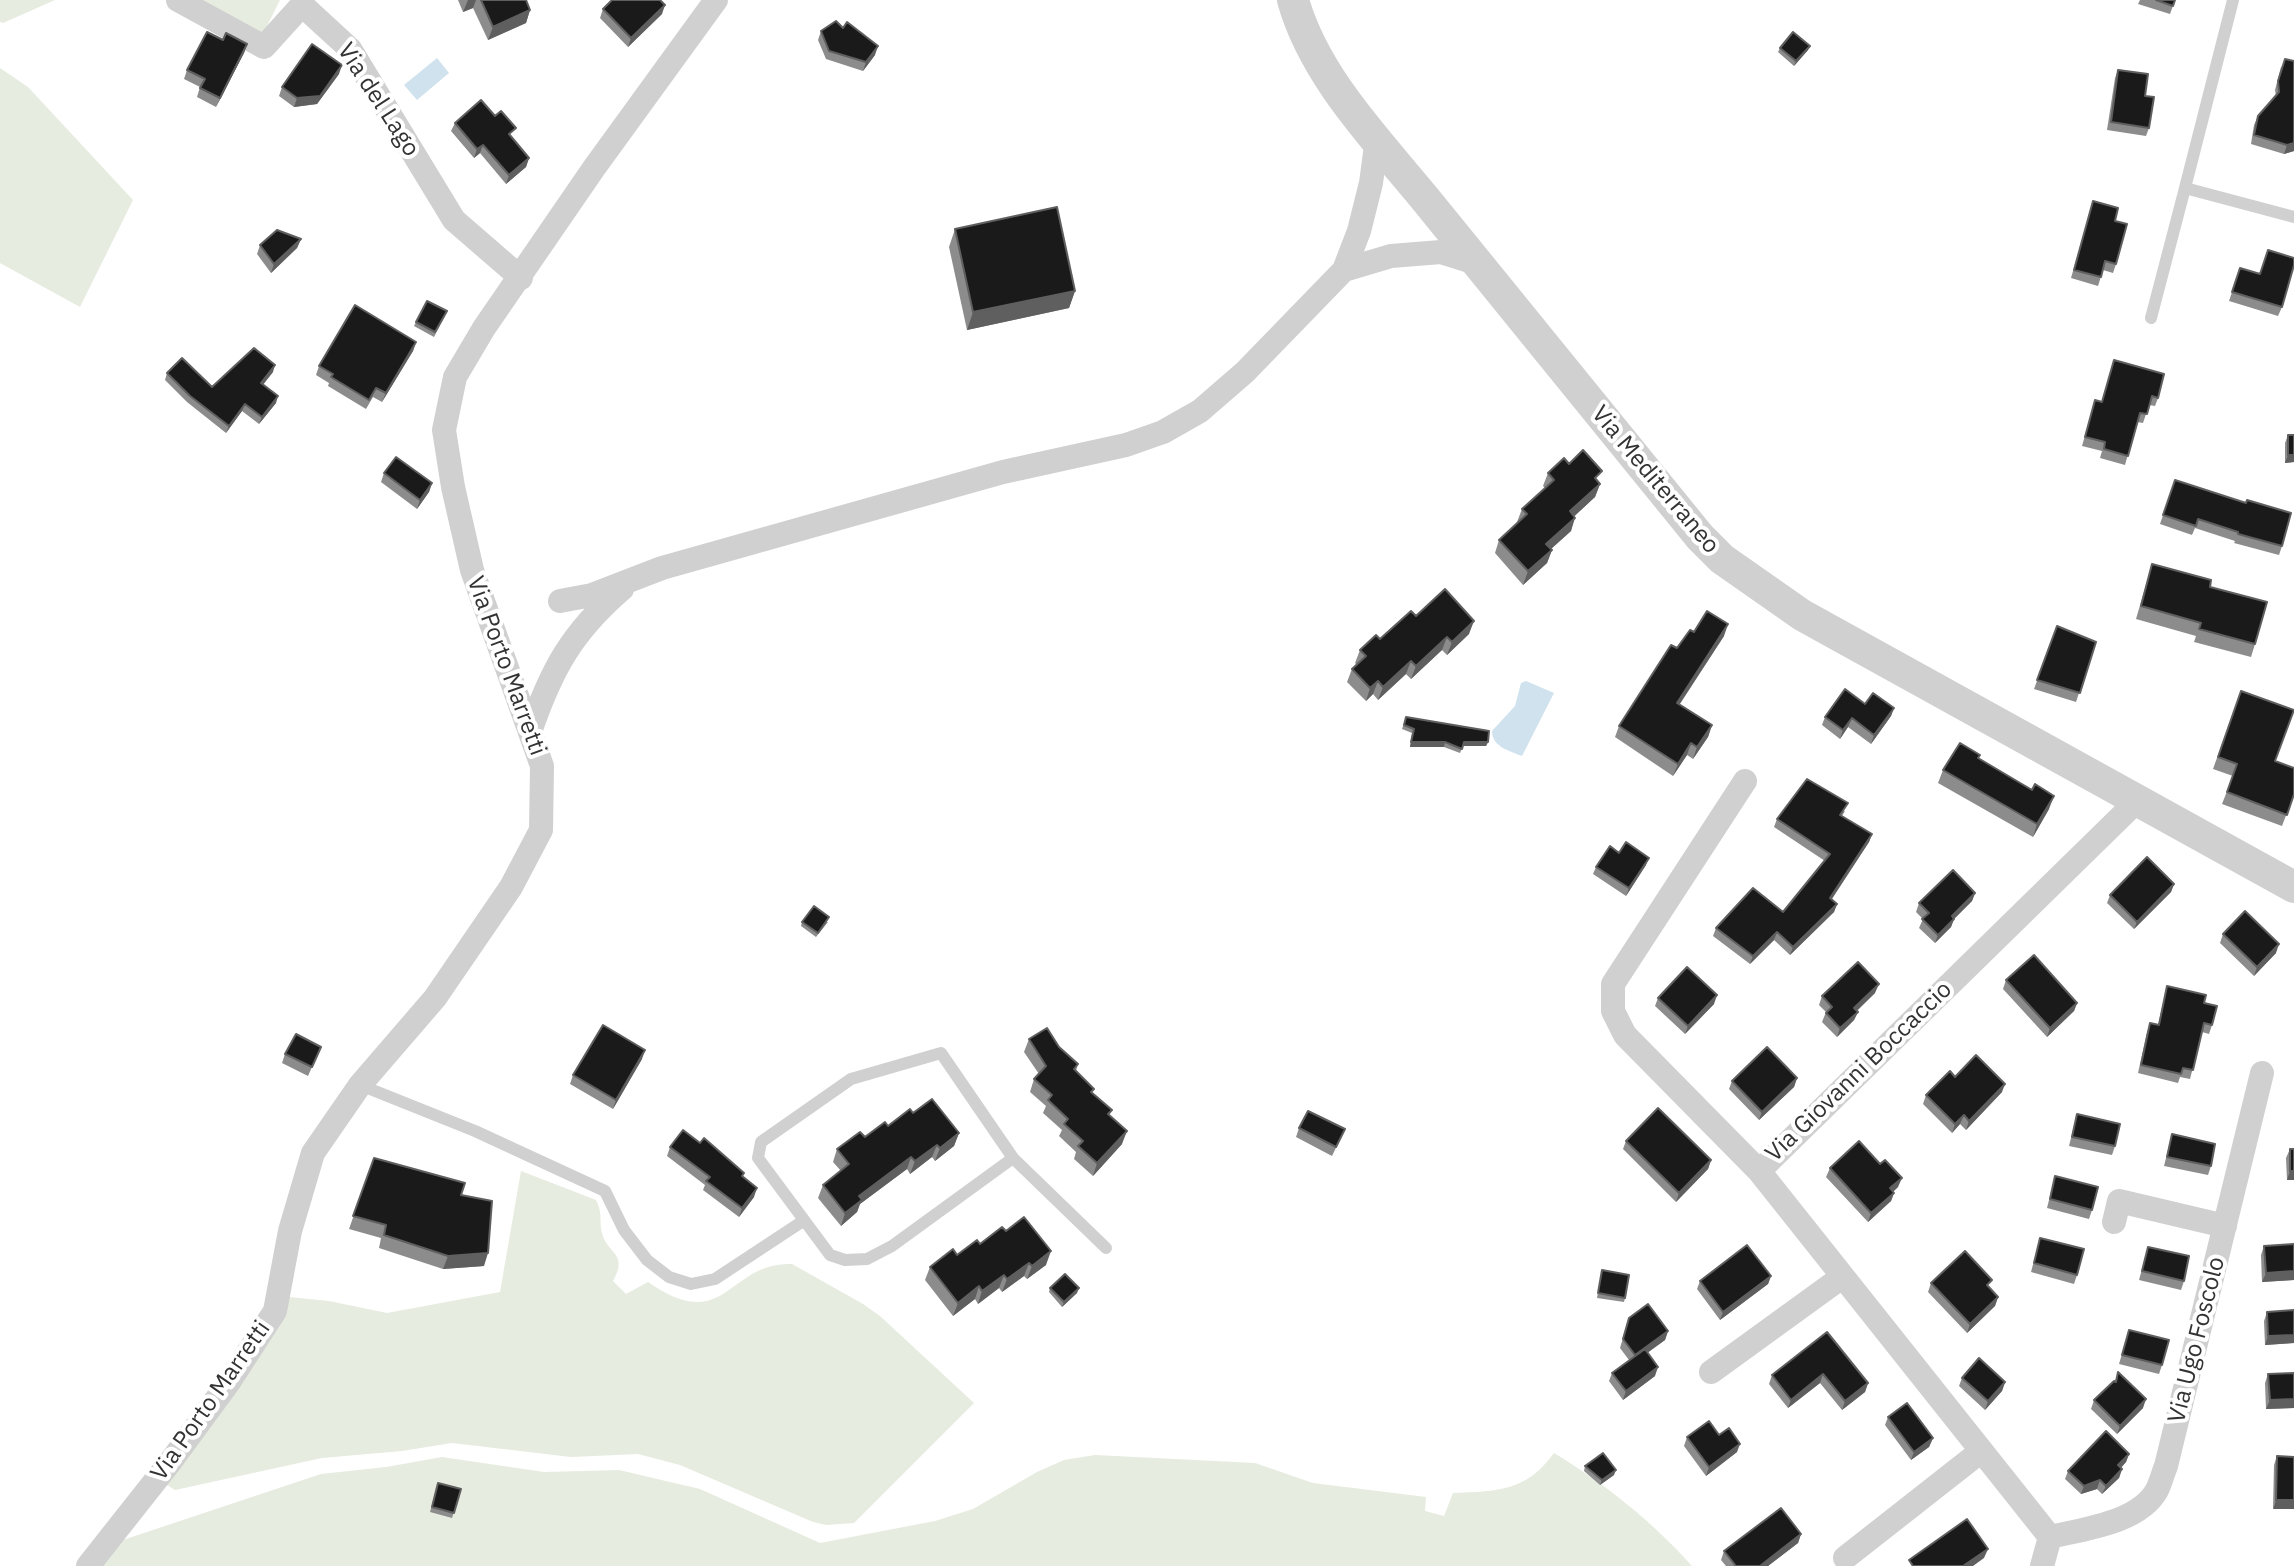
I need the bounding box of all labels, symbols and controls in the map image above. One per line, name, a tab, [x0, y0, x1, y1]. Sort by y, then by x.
street label: Via del Lago	[331, 38, 425, 162]
street label: Via Mediterraneo	[1585, 400, 1725, 560]
street label: Via Porto Marretti	[460, 572, 552, 760]
street label: Via Giovanni Boccaccio	[1760, 976, 1958, 1168]
street label: Via Ugo Foscolo	[2162, 1254, 2232, 1426]
street label: Via Porto Marretti	[145, 1316, 277, 1486]

